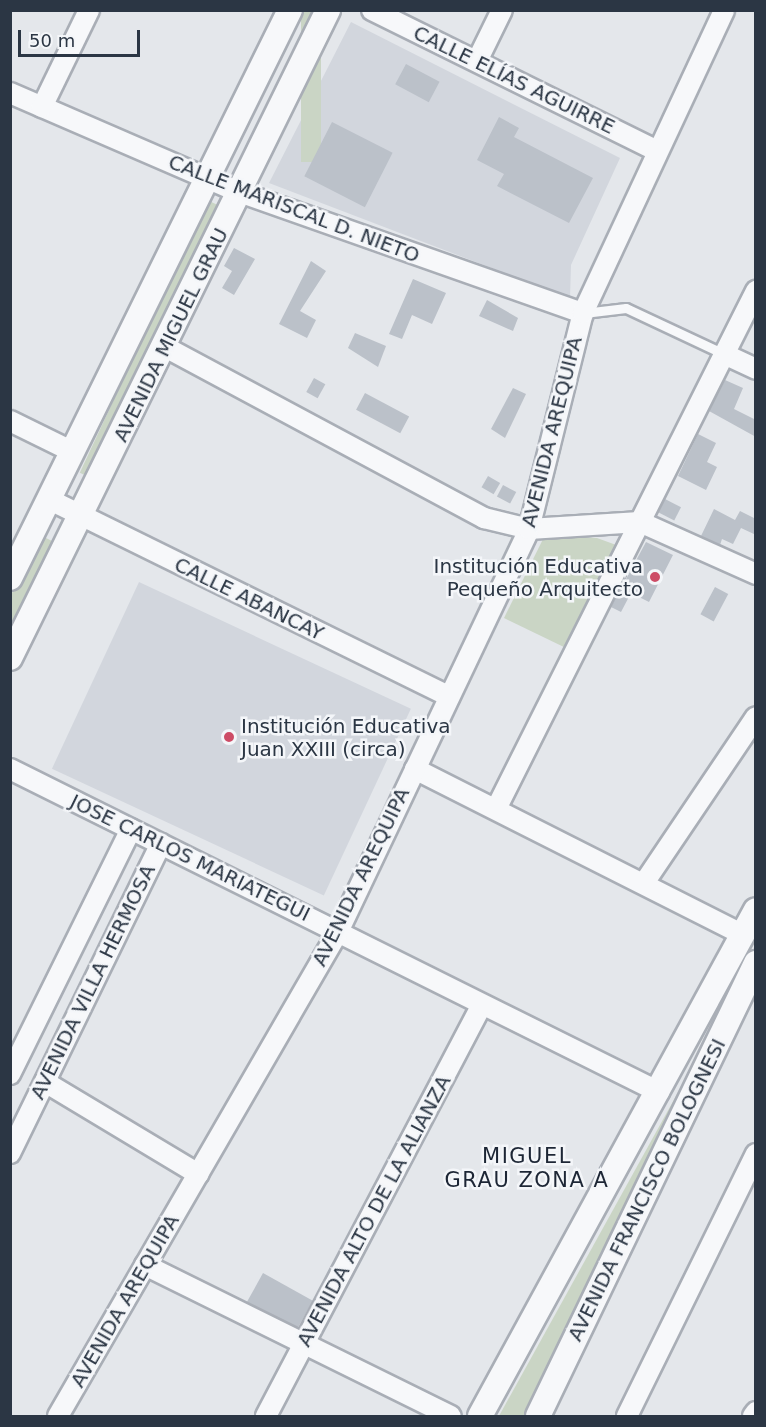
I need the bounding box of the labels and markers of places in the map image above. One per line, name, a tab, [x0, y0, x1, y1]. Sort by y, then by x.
place label: Institución Educativa Pequeño Arquitecto	[434, 554, 643, 601]
marker: Institución Educativa Pequeño Arquitecto	[648, 570, 662, 584]
place label: Institución Educativa Juan XXIII (circa)	[241, 714, 450, 761]
marker: Institución Educativa Juan XXIII (circa)	[222, 730, 236, 744]

